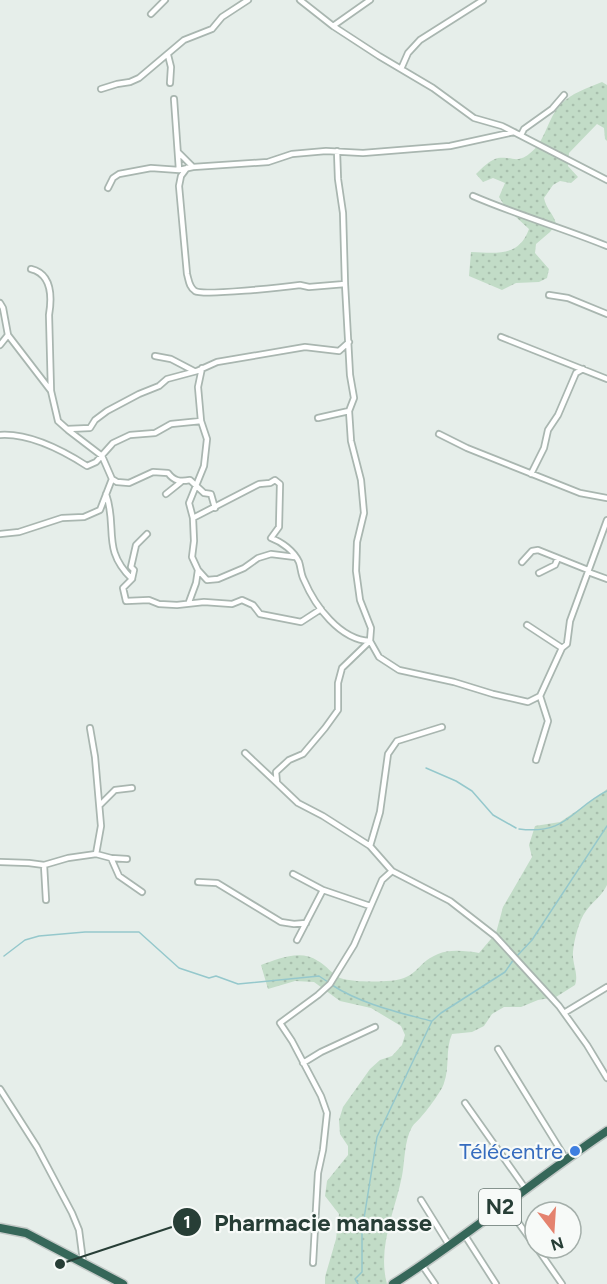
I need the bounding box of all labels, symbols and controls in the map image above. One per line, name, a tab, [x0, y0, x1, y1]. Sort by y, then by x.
place label: Télécentre	[459, 1138, 563, 1165]
marker: Télécentre	[568, 1144, 582, 1158]
road number: N2	[479, 1189, 521, 1225]
north arrow	[523, 1200, 583, 1260]
callout: Pharmacie manasse	[172, 1201, 444, 1243]
text: Pharmacie manasse	[214, 1208, 432, 1237]
text: 1	[183, 1211, 191, 1233]
text: N	[549, 1233, 566, 1255]

